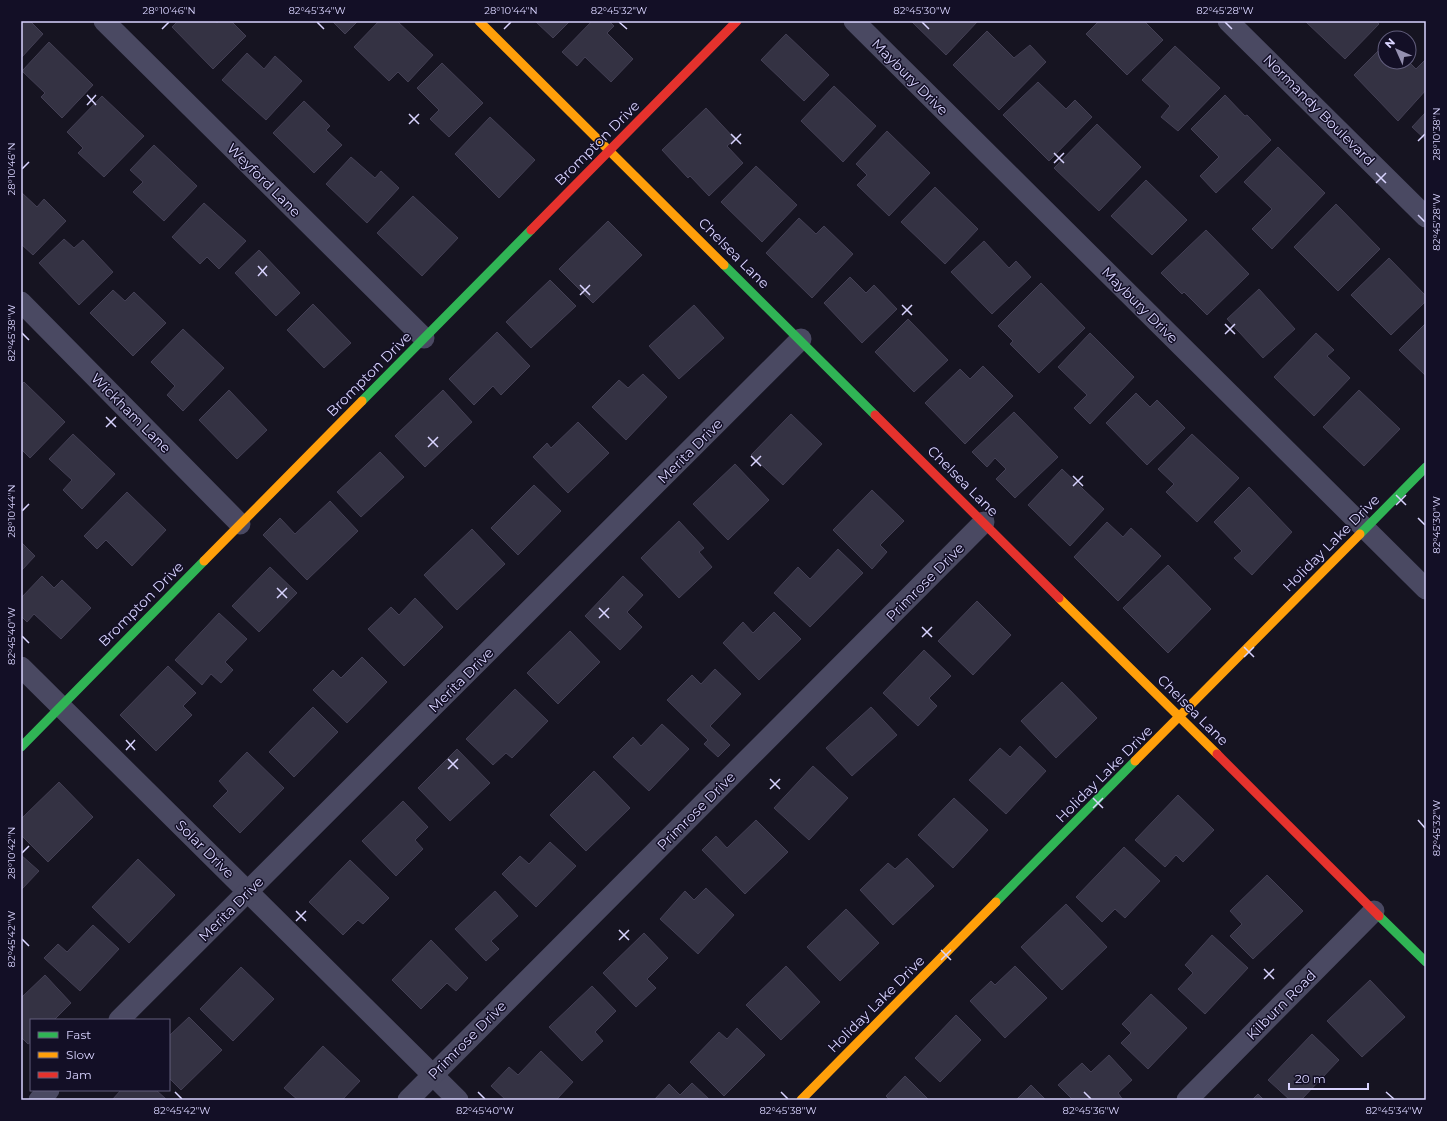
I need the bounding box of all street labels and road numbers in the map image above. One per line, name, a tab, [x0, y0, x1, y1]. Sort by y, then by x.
street label: Maybury Drive	[868, 35, 952, 119]
street label: Normandy Boulevard	[1260, 51, 1378, 169]
street label: Brompton Drive	[551, 97, 643, 189]
street label: Weyford Lane	[223, 139, 305, 221]
street label: Chelsea Lane	[695, 214, 773, 292]
street label: Maybury Drive	[1098, 263, 1182, 347]
street label: Brompton Drive	[323, 328, 415, 420]
street label: Wickham Lane	[87, 369, 175, 457]
street label: Merita Drive	[654, 415, 726, 487]
street label: Chelsea Lane	[924, 442, 1002, 520]
street label: Holiday Lake Drive	[1279, 491, 1383, 595]
street label: Primrose Drive	[882, 539, 968, 625]
street label: Brompton Drive	[95, 558, 187, 650]
street label: Merita Drive	[425, 644, 497, 716]
street label: Chelsea Lane	[1154, 671, 1232, 749]
street label: Holiday Lake Drive	[1052, 722, 1156, 826]
street label: Primrose Drive	[653, 768, 739, 854]
street label: Solar Drive	[172, 816, 238, 882]
street label: Merita Drive	[195, 873, 267, 945]
street label: Holiday Lake Drive	[824, 952, 928, 1056]
street label: Kilburn Road	[1242, 966, 1320, 1044]
street label: Primrose Drive	[424, 997, 510, 1083]

